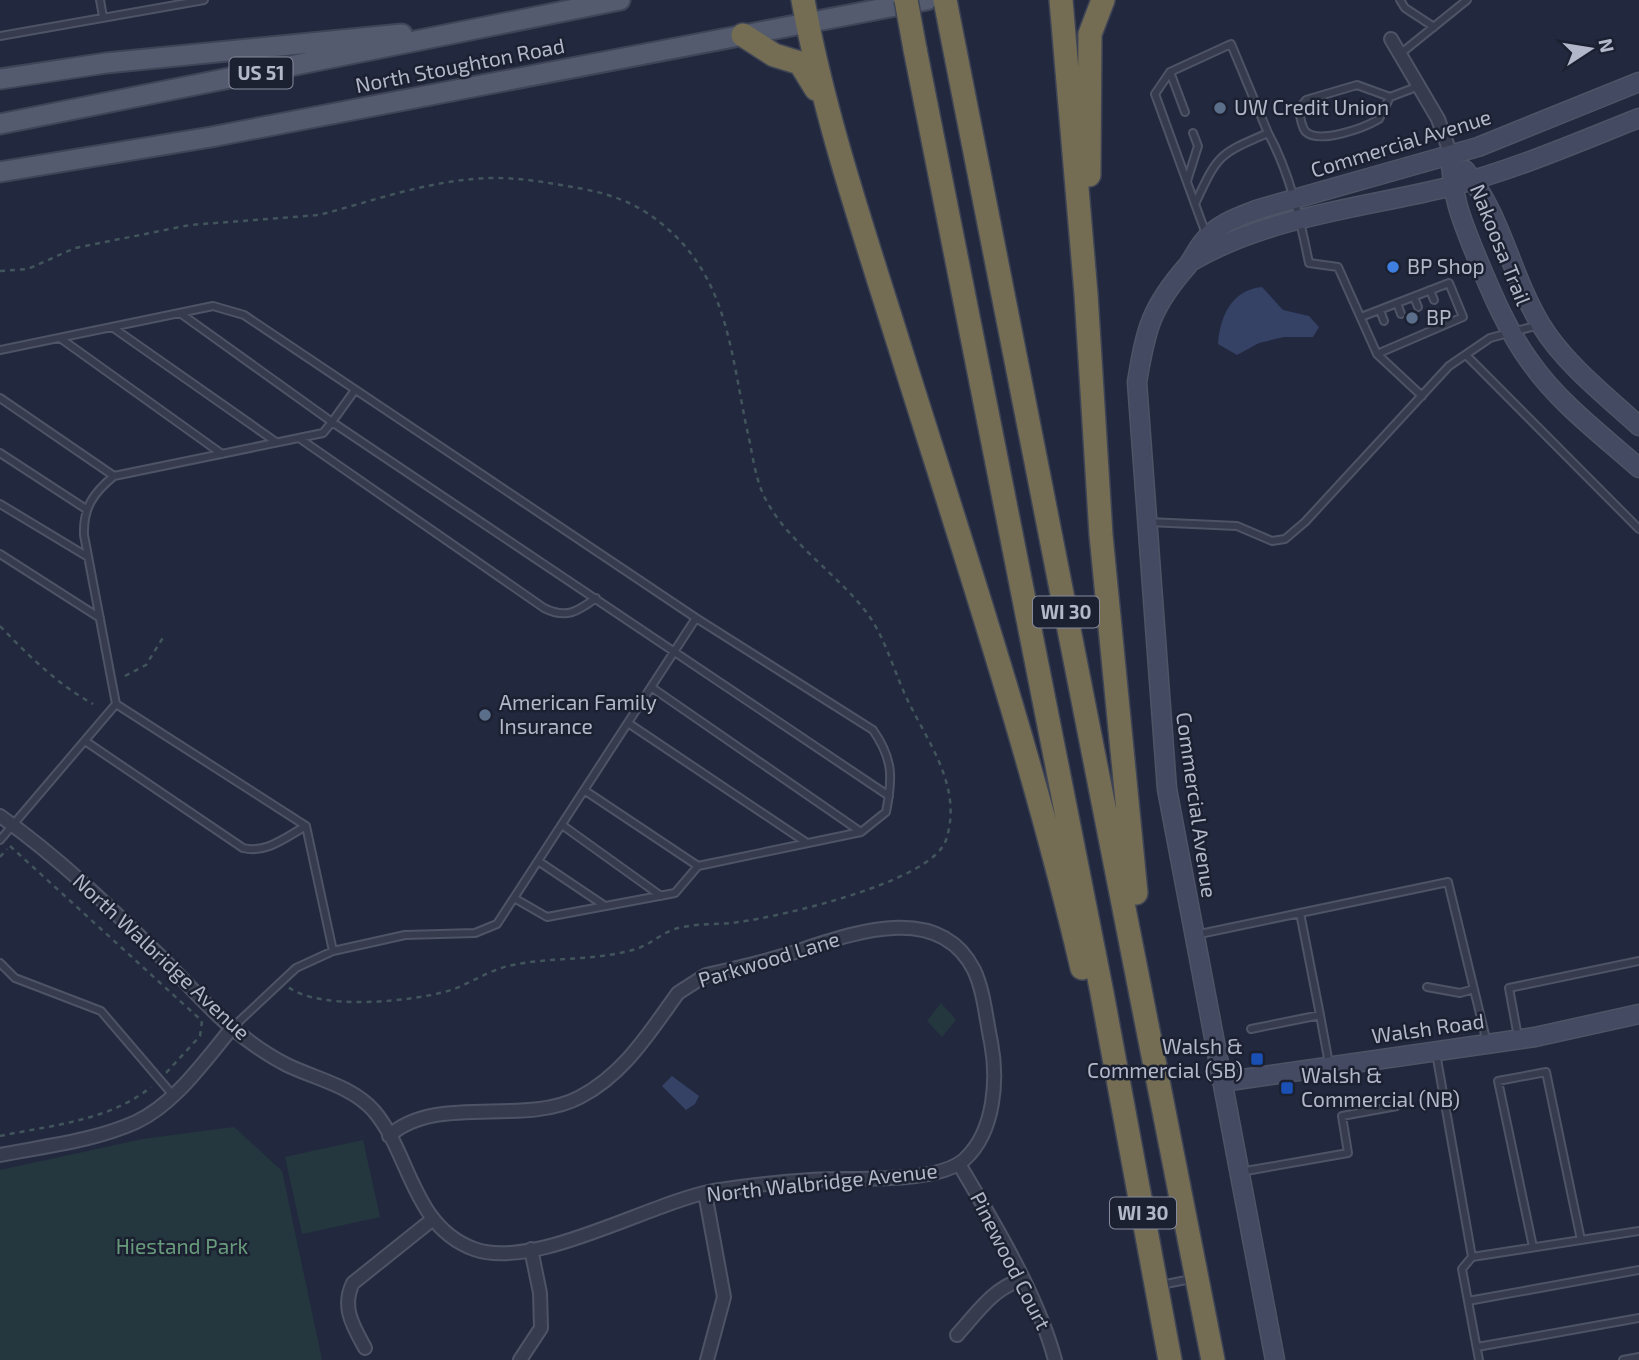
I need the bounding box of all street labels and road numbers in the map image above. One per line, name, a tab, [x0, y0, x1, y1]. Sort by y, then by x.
street label: North Stoughton Road	[353, 32, 566, 97]
road number: US 51	[230, 58, 292, 88]
street label: Commercial Avenue	[1307, 103, 1494, 182]
street label: Nakoosa Trail	[1466, 180, 1537, 309]
road number: WI 30	[1033, 596, 1099, 628]
street label: Commercial Avenue	[1172, 710, 1223, 899]
street label: North Walbridge Avenue	[69, 868, 255, 1044]
street label: Parkwood Lane	[695, 925, 842, 992]
street label: Walsh Road	[1370, 1007, 1486, 1048]
street label: North Walbridge Avenue	[705, 1157, 939, 1206]
street label: Pinewood Court	[966, 1187, 1057, 1333]
road number: WI 30	[1110, 1198, 1176, 1228]

